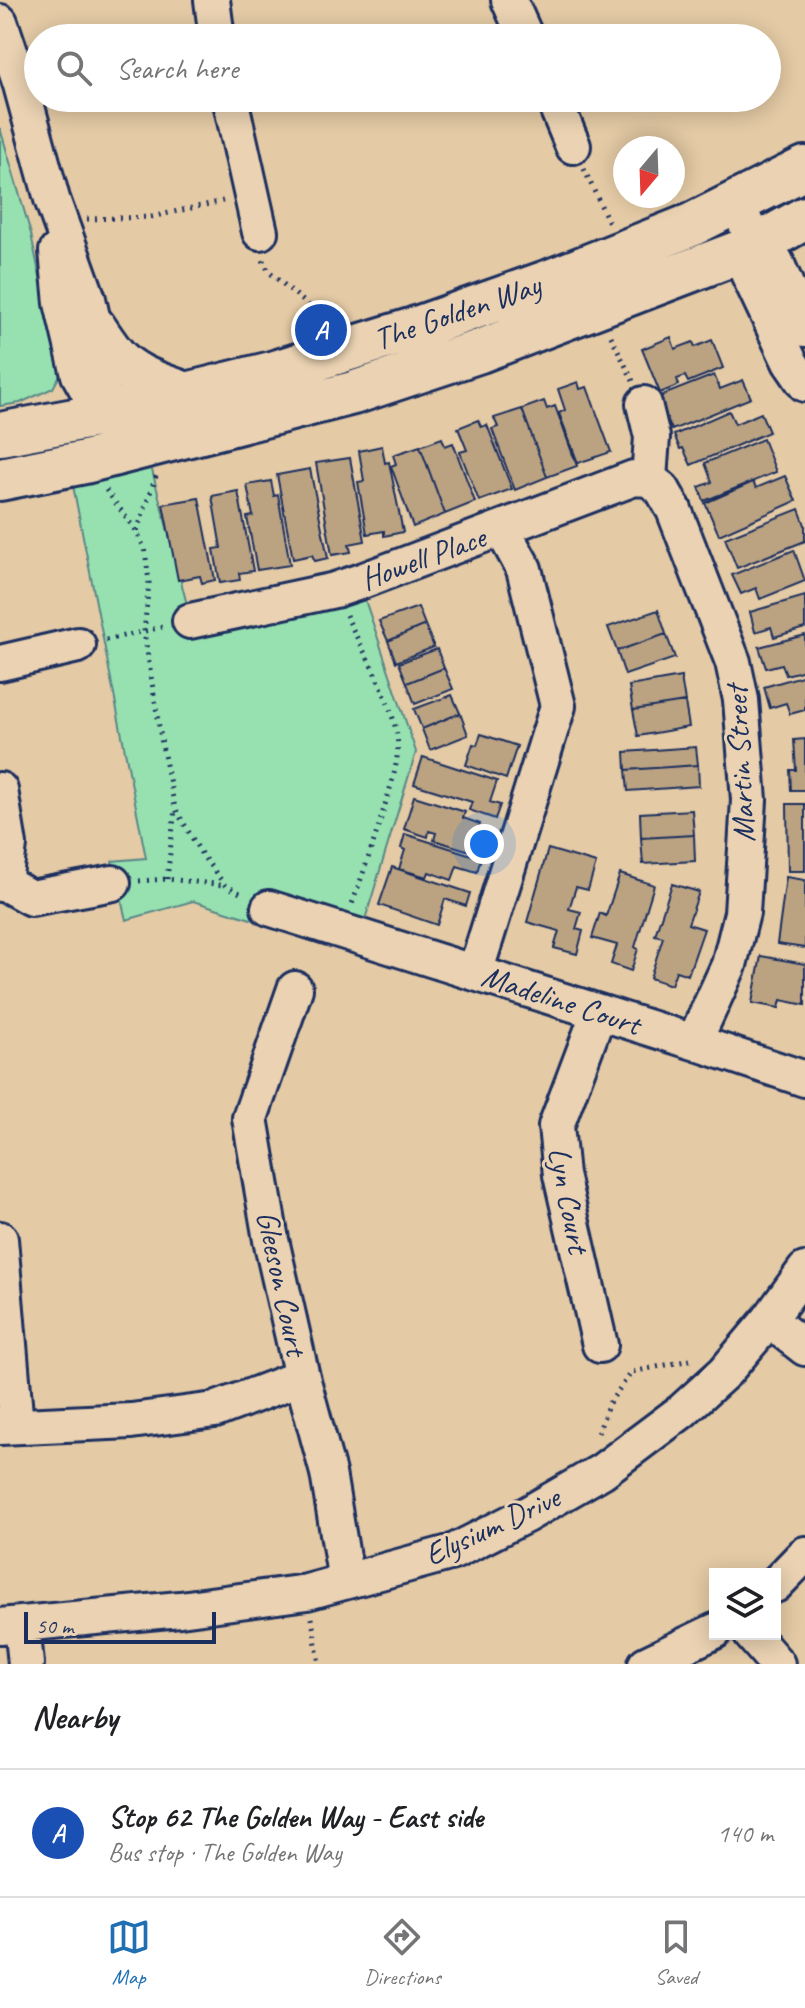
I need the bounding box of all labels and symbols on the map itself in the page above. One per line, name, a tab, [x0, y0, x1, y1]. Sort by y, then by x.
north arrow	[613, 136, 685, 208]
street label: The Golden Way	[368, 264, 548, 360]
pin: A	[295, 300, 347, 360]
street label: Howell Place	[355, 516, 493, 599]
street label: Martin Street	[715, 680, 765, 843]
your location	[464, 824, 504, 864]
street label: Madeline Court	[477, 955, 649, 1046]
street label: Lyn Court	[539, 1144, 600, 1260]
street label: Gleeson Court	[247, 1207, 318, 1362]
street label: Elysium Drive	[418, 1476, 569, 1575]
scale bar	[24, 1608, 216, 1644]

